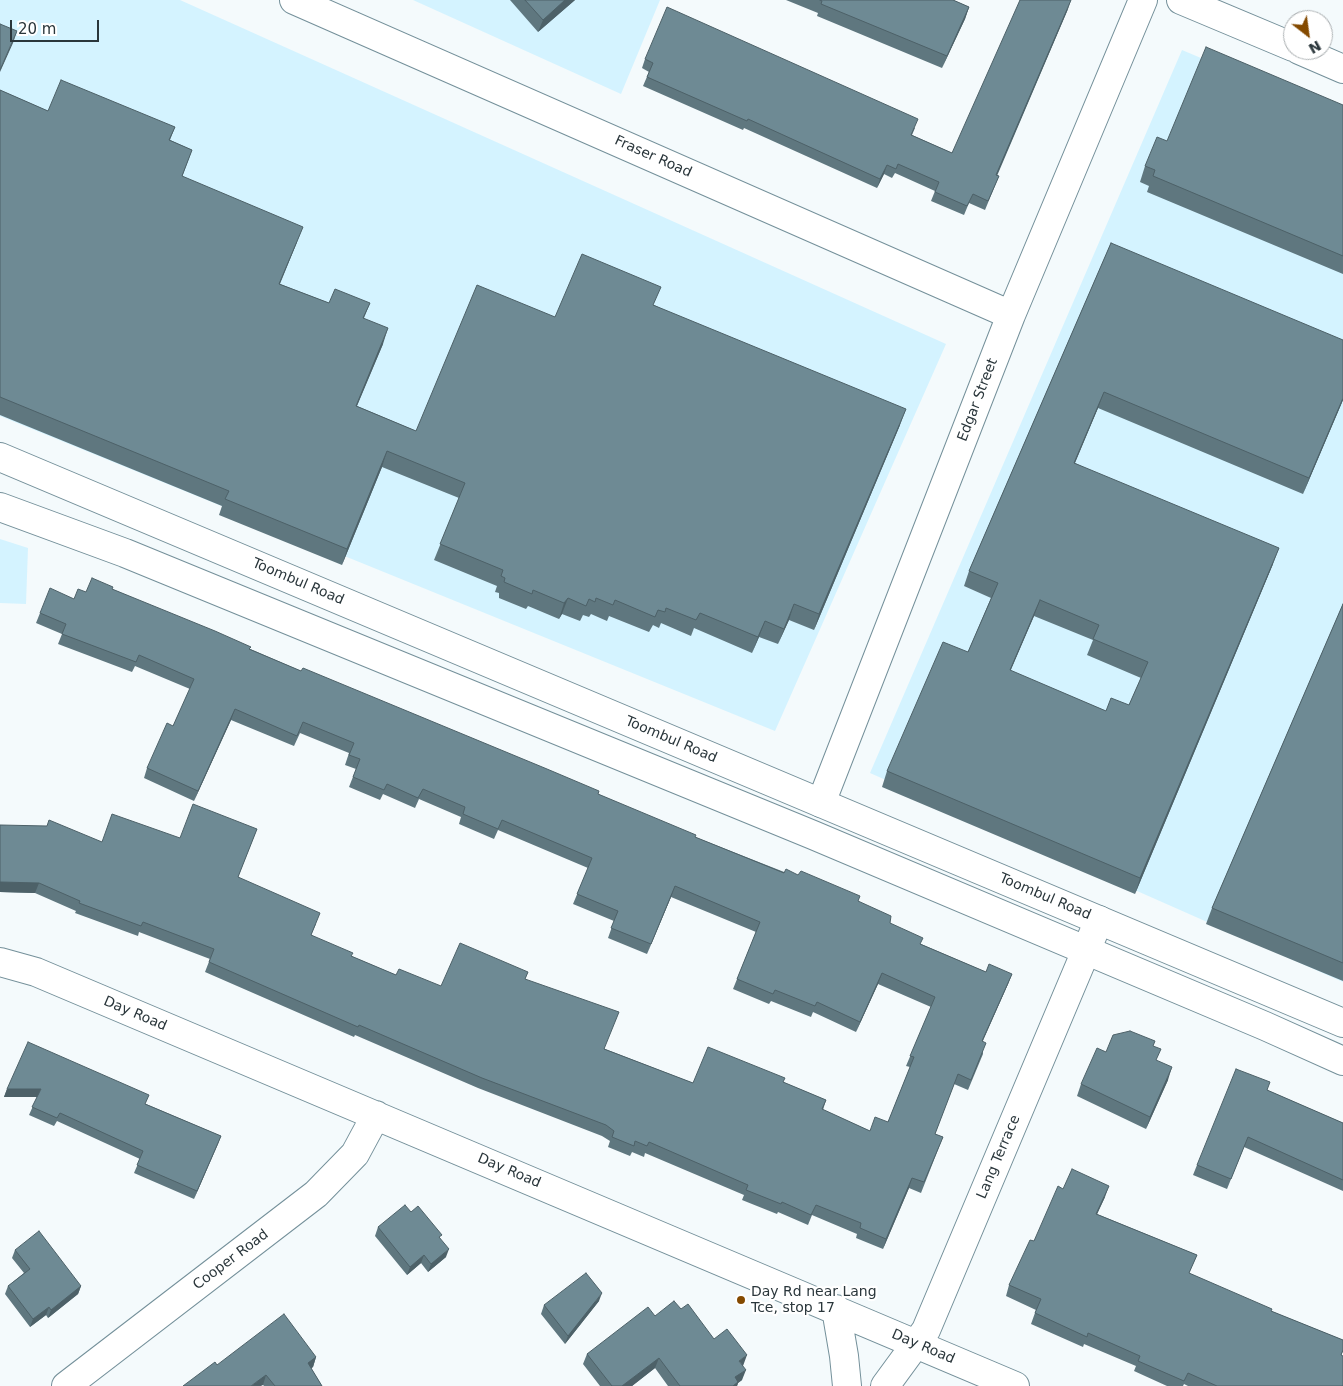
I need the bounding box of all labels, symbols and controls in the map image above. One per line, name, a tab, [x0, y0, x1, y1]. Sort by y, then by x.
scale bar	[12, 10, 101, 42]
north arrow	[1283, 10, 1333, 60]
text: 20 m	[18, 20, 56, 38]
text: N	[1306, 37, 1324, 57]
street label: Fraser Road	[612, 133, 694, 181]
street label: Edgar Street	[954, 356, 1002, 444]
street label: Toombul Road	[250, 555, 346, 609]
street label: Toombul Road	[623, 713, 719, 767]
street label: Toombul Road	[997, 870, 1093, 924]
street label: Day Road	[101, 993, 169, 1035]
street label: Lang Terrace	[974, 1113, 1024, 1201]
street label: Day Road	[475, 1150, 543, 1192]
street label: Cooper Road	[190, 1226, 272, 1294]
place label: Day Rd near Lang Tce, stop 17	[751, 1284, 877, 1316]
marker: Day Rd near Lang Tce, stop 17	[735, 1294, 747, 1306]
street label: Day Road	[889, 1326, 957, 1368]

